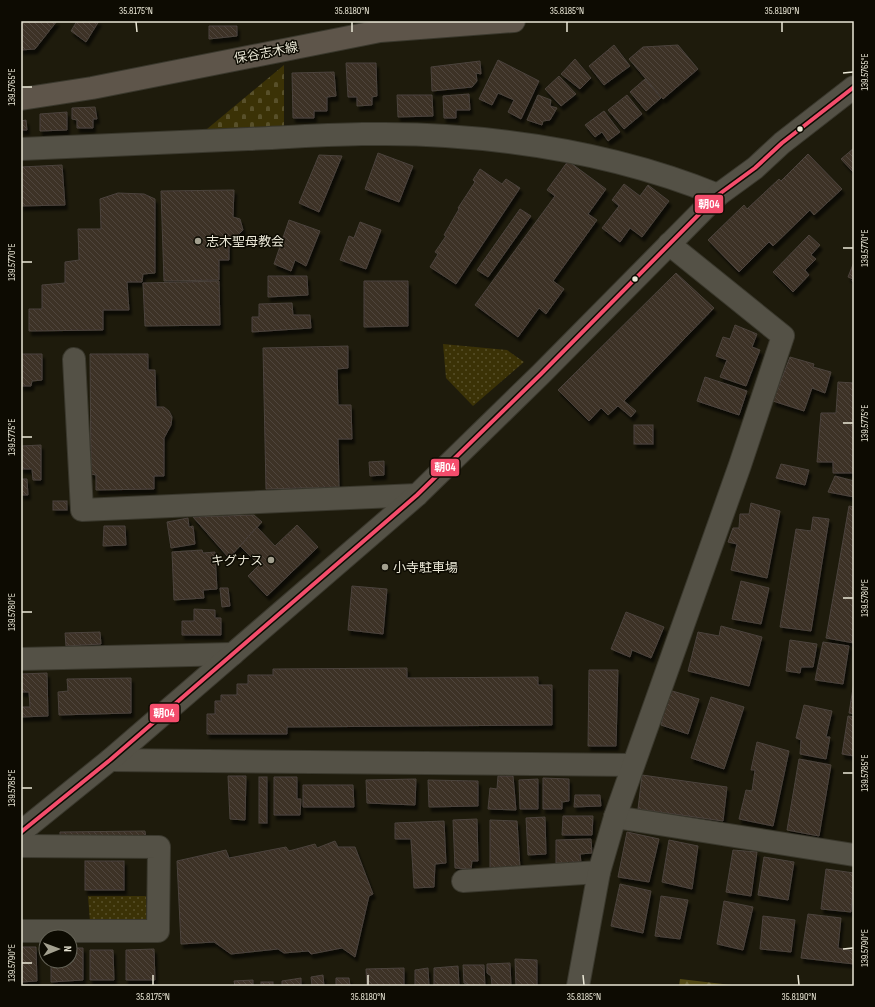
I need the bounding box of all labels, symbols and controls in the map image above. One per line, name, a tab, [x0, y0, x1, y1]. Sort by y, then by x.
text: 35.8175°N	[119, 5, 153, 17]
text: 35.8180°N	[335, 5, 369, 17]
text: 35.8185°N	[550, 5, 584, 17]
text: 35.8190°N	[765, 5, 799, 17]
street label: 保谷志木線	[233, 39, 300, 67]
text: 139.5765°E	[859, 53, 871, 91]
text: 139.5765°E	[6, 68, 18, 106]
unlabelled marker	[795, 124, 805, 134]
line badge: 朝04	[694, 194, 724, 214]
text: 朝04	[698, 198, 720, 211]
text: 139.5770°E	[859, 229, 871, 267]
place label: 志木聖母教会	[206, 234, 284, 250]
marker: 志木聖母教会	[193, 236, 203, 246]
text: 139.5770°E	[6, 243, 18, 281]
unlabelled marker	[630, 274, 640, 284]
text: 139.5775°E	[859, 405, 871, 441]
text: 139.5775°E	[6, 419, 18, 455]
line badge: 朝04	[430, 458, 460, 477]
text: 朝04	[434, 461, 456, 474]
place label: キグナス	[211, 553, 263, 569]
marker: キグナス	[266, 555, 276, 565]
place label: 小寺駐車場	[393, 560, 458, 576]
marker: 小寺駐車場	[380, 562, 390, 572]
text: 139.5780°E	[859, 579, 871, 617]
text: 139.5780°E	[6, 593, 18, 631]
line badge: 朝04	[149, 703, 180, 723]
text: 朝04	[153, 707, 175, 720]
text: 139.5785°E	[859, 754, 871, 792]
text: 139.5785°E	[6, 769, 18, 807]
north arrow	[38, 929, 78, 969]
text: 139.5790°E	[859, 929, 871, 967]
text: 139.5790°E	[6, 944, 18, 982]
text: N	[61, 946, 74, 952]
text: 35.8175°N	[136, 991, 170, 1003]
text: 35.8180°N	[351, 991, 385, 1003]
text: 35.8185°N	[567, 991, 601, 1003]
text: 35.8190°N	[782, 991, 816, 1003]

